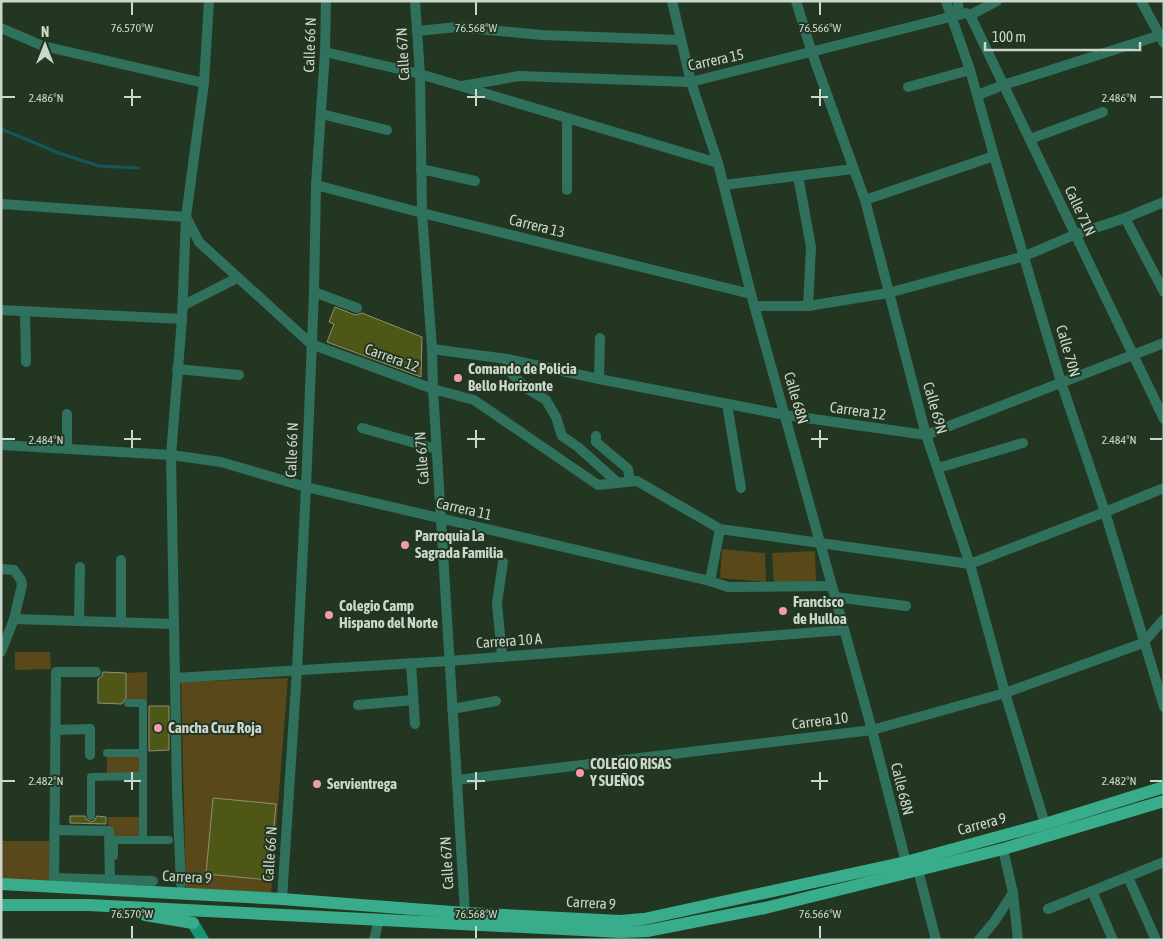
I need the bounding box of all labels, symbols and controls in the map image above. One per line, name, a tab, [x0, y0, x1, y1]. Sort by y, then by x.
street label: Calle 66 N	[300, 17, 319, 73]
north arrow	[20, 20, 70, 70]
scale bar	[985, 20, 1140, 52]
text: 76.570°W	[111, 21, 153, 35]
text: 76.568°W	[455, 21, 497, 35]
text: 76.566°W	[799, 21, 841, 35]
text: N	[41, 24, 49, 40]
street label: Calle 67N	[393, 27, 412, 81]
text: 100 m	[992, 28, 1026, 45]
street label: Carrera 15	[686, 45, 745, 74]
text: 2.486°N	[28, 91, 64, 105]
text: 2.486°N	[1101, 91, 1137, 105]
street label: Calle 71N	[1061, 183, 1099, 239]
street label: Carrera 13	[508, 210, 567, 241]
street label: Calle 70N	[1053, 323, 1084, 379]
street label: Carrera 12	[363, 340, 422, 375]
place label: Comando de Policia Bello Horizonte	[468, 360, 577, 394]
street label: Calle 68N	[781, 370, 812, 426]
marker: Comando de Policia Bello Horizonte	[452, 372, 464, 384]
street label: Calle 69N	[920, 380, 951, 436]
street label: Carrera 12	[829, 398, 887, 423]
street label: Calle 66 N	[282, 422, 301, 478]
street label: Calle 67N	[411, 431, 432, 485]
text: 2.484°N	[28, 433, 64, 447]
text: 2.484°N	[1101, 433, 1137, 447]
street label: Carrera 11	[435, 494, 494, 523]
place label: Parroquia La Sagrada Familia	[415, 527, 503, 561]
marker: Parroquia La Sagrada Familia	[399, 539, 411, 551]
place label: Francisco de Hulloa	[793, 593, 847, 627]
place label: Colegio Camp Hispano del Norte	[339, 597, 438, 631]
marker: Francisco de Hulloa	[777, 605, 789, 617]
marker: Colegio Camp Hispano del Norte	[323, 609, 335, 621]
street label: Carrera 10 A	[475, 630, 543, 651]
street label: Carrera 10	[791, 709, 849, 732]
place label: Cancha Cruz Roja	[168, 719, 262, 736]
marker: Cancha Cruz Roja	[152, 722, 164, 734]
place label: COLEGIO RISAS Y SUEÑOS	[589, 755, 672, 789]
street label: Calle 68N	[888, 761, 917, 817]
marker: COLEGIO RISAS Y SUEÑOS	[574, 767, 586, 779]
text: 2.482°N	[28, 774, 64, 788]
text: 2.482°N	[1101, 774, 1137, 788]
place label: Servientrega	[327, 775, 397, 792]
marker: Servientrega	[311, 778, 323, 790]
street label: Carrera 9	[956, 809, 1008, 838]
street label: Calle 66 N	[259, 826, 280, 882]
street label: Calle 67N	[437, 836, 456, 890]
street label: Carrera 9	[162, 867, 212, 886]
street label: Carrera 9	[566, 893, 616, 912]
text: 76.570°W	[111, 907, 153, 921]
text: 76.568°W	[455, 907, 497, 921]
text: 76.566°W	[799, 907, 841, 921]

